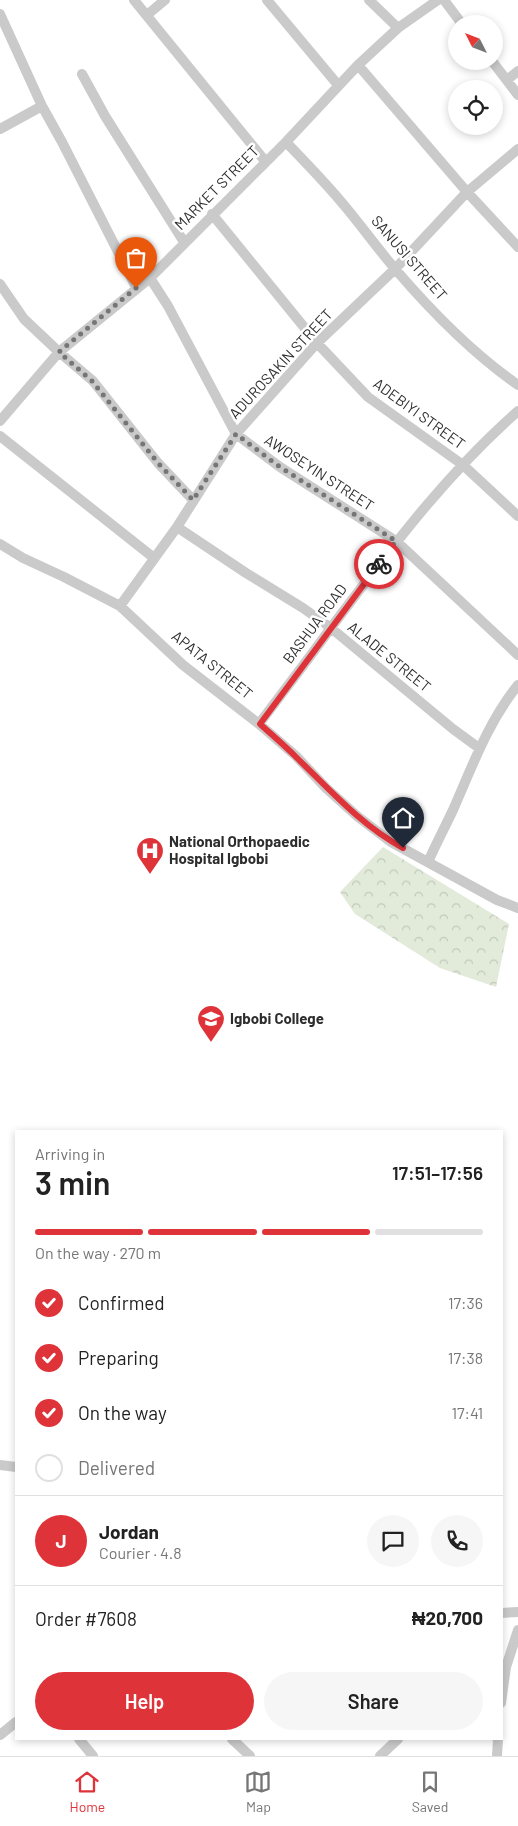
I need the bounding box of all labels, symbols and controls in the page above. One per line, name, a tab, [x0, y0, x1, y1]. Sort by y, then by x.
north arrow	[448, 15, 502, 70]
map controls	[448, 15, 503, 135]
button: locate	[448, 80, 503, 135]
street label: MARKET STREET	[170, 141, 262, 233]
street label: SANUSI STREET	[368, 211, 451, 303]
pin	[115, 237, 157, 288]
icon: bag	[122, 244, 150, 272]
street label: ADUROSAKIN STREET	[225, 305, 336, 422]
street label: ADEBIYI STREET	[370, 374, 469, 453]
street label: AWOSEYIN STREET	[261, 430, 378, 514]
courier	[354, 539, 404, 589]
icon: bike	[365, 550, 393, 578]
street label: BASHUA ROAD	[278, 580, 350, 667]
street label: ALADE STREET	[345, 617, 435, 695]
street label: APATA STREET	[169, 626, 257, 702]
pin	[382, 797, 424, 848]
icon: home	[389, 804, 417, 832]
place label: National Orthopaedic Hospital Igbobi	[169, 832, 310, 867]
hospital icon: National Orthopaedic Hospital Igbobi	[135, 836, 165, 875]
school or university icon: Igbobi College	[196, 1004, 226, 1043]
place label: Igbobi College	[230, 1009, 324, 1027]
text: Arriving in	[35, 1144, 105, 1163]
text: 17:51–17:56	[392, 1161, 483, 1184]
text: 3 min	[35, 1163, 111, 1201]
text: On the way · 270 m	[35, 1243, 161, 1262]
icon: check	[35, 1289, 63, 1317]
text: Confirmed	[78, 1291, 165, 1314]
text: 17:36	[448, 1293, 483, 1312]
icon: check	[35, 1344, 63, 1372]
text: Preparing	[78, 1346, 159, 1369]
text: 17:38	[448, 1348, 483, 1367]
icon: check	[35, 1399, 63, 1427]
text: On the way	[78, 1401, 167, 1424]
text: 17:41	[451, 1403, 483, 1422]
text: Delivered	[78, 1456, 155, 1479]
button: chat	[367, 1515, 419, 1567]
button: phone	[431, 1515, 483, 1567]
text: Jordan	[99, 1520, 159, 1543]
text: J	[55, 1529, 67, 1552]
text: Courier · 4.8	[99, 1543, 182, 1562]
text: ₦20,700	[412, 1606, 483, 1629]
text: Order #7608	[35, 1607, 137, 1630]
button: Help	[35, 1672, 254, 1730]
button: Share	[264, 1672, 483, 1730]
tab: Home	[70, 1768, 105, 1815]
tab: Map	[244, 1768, 272, 1815]
tab: Saved	[412, 1768, 448, 1815]

